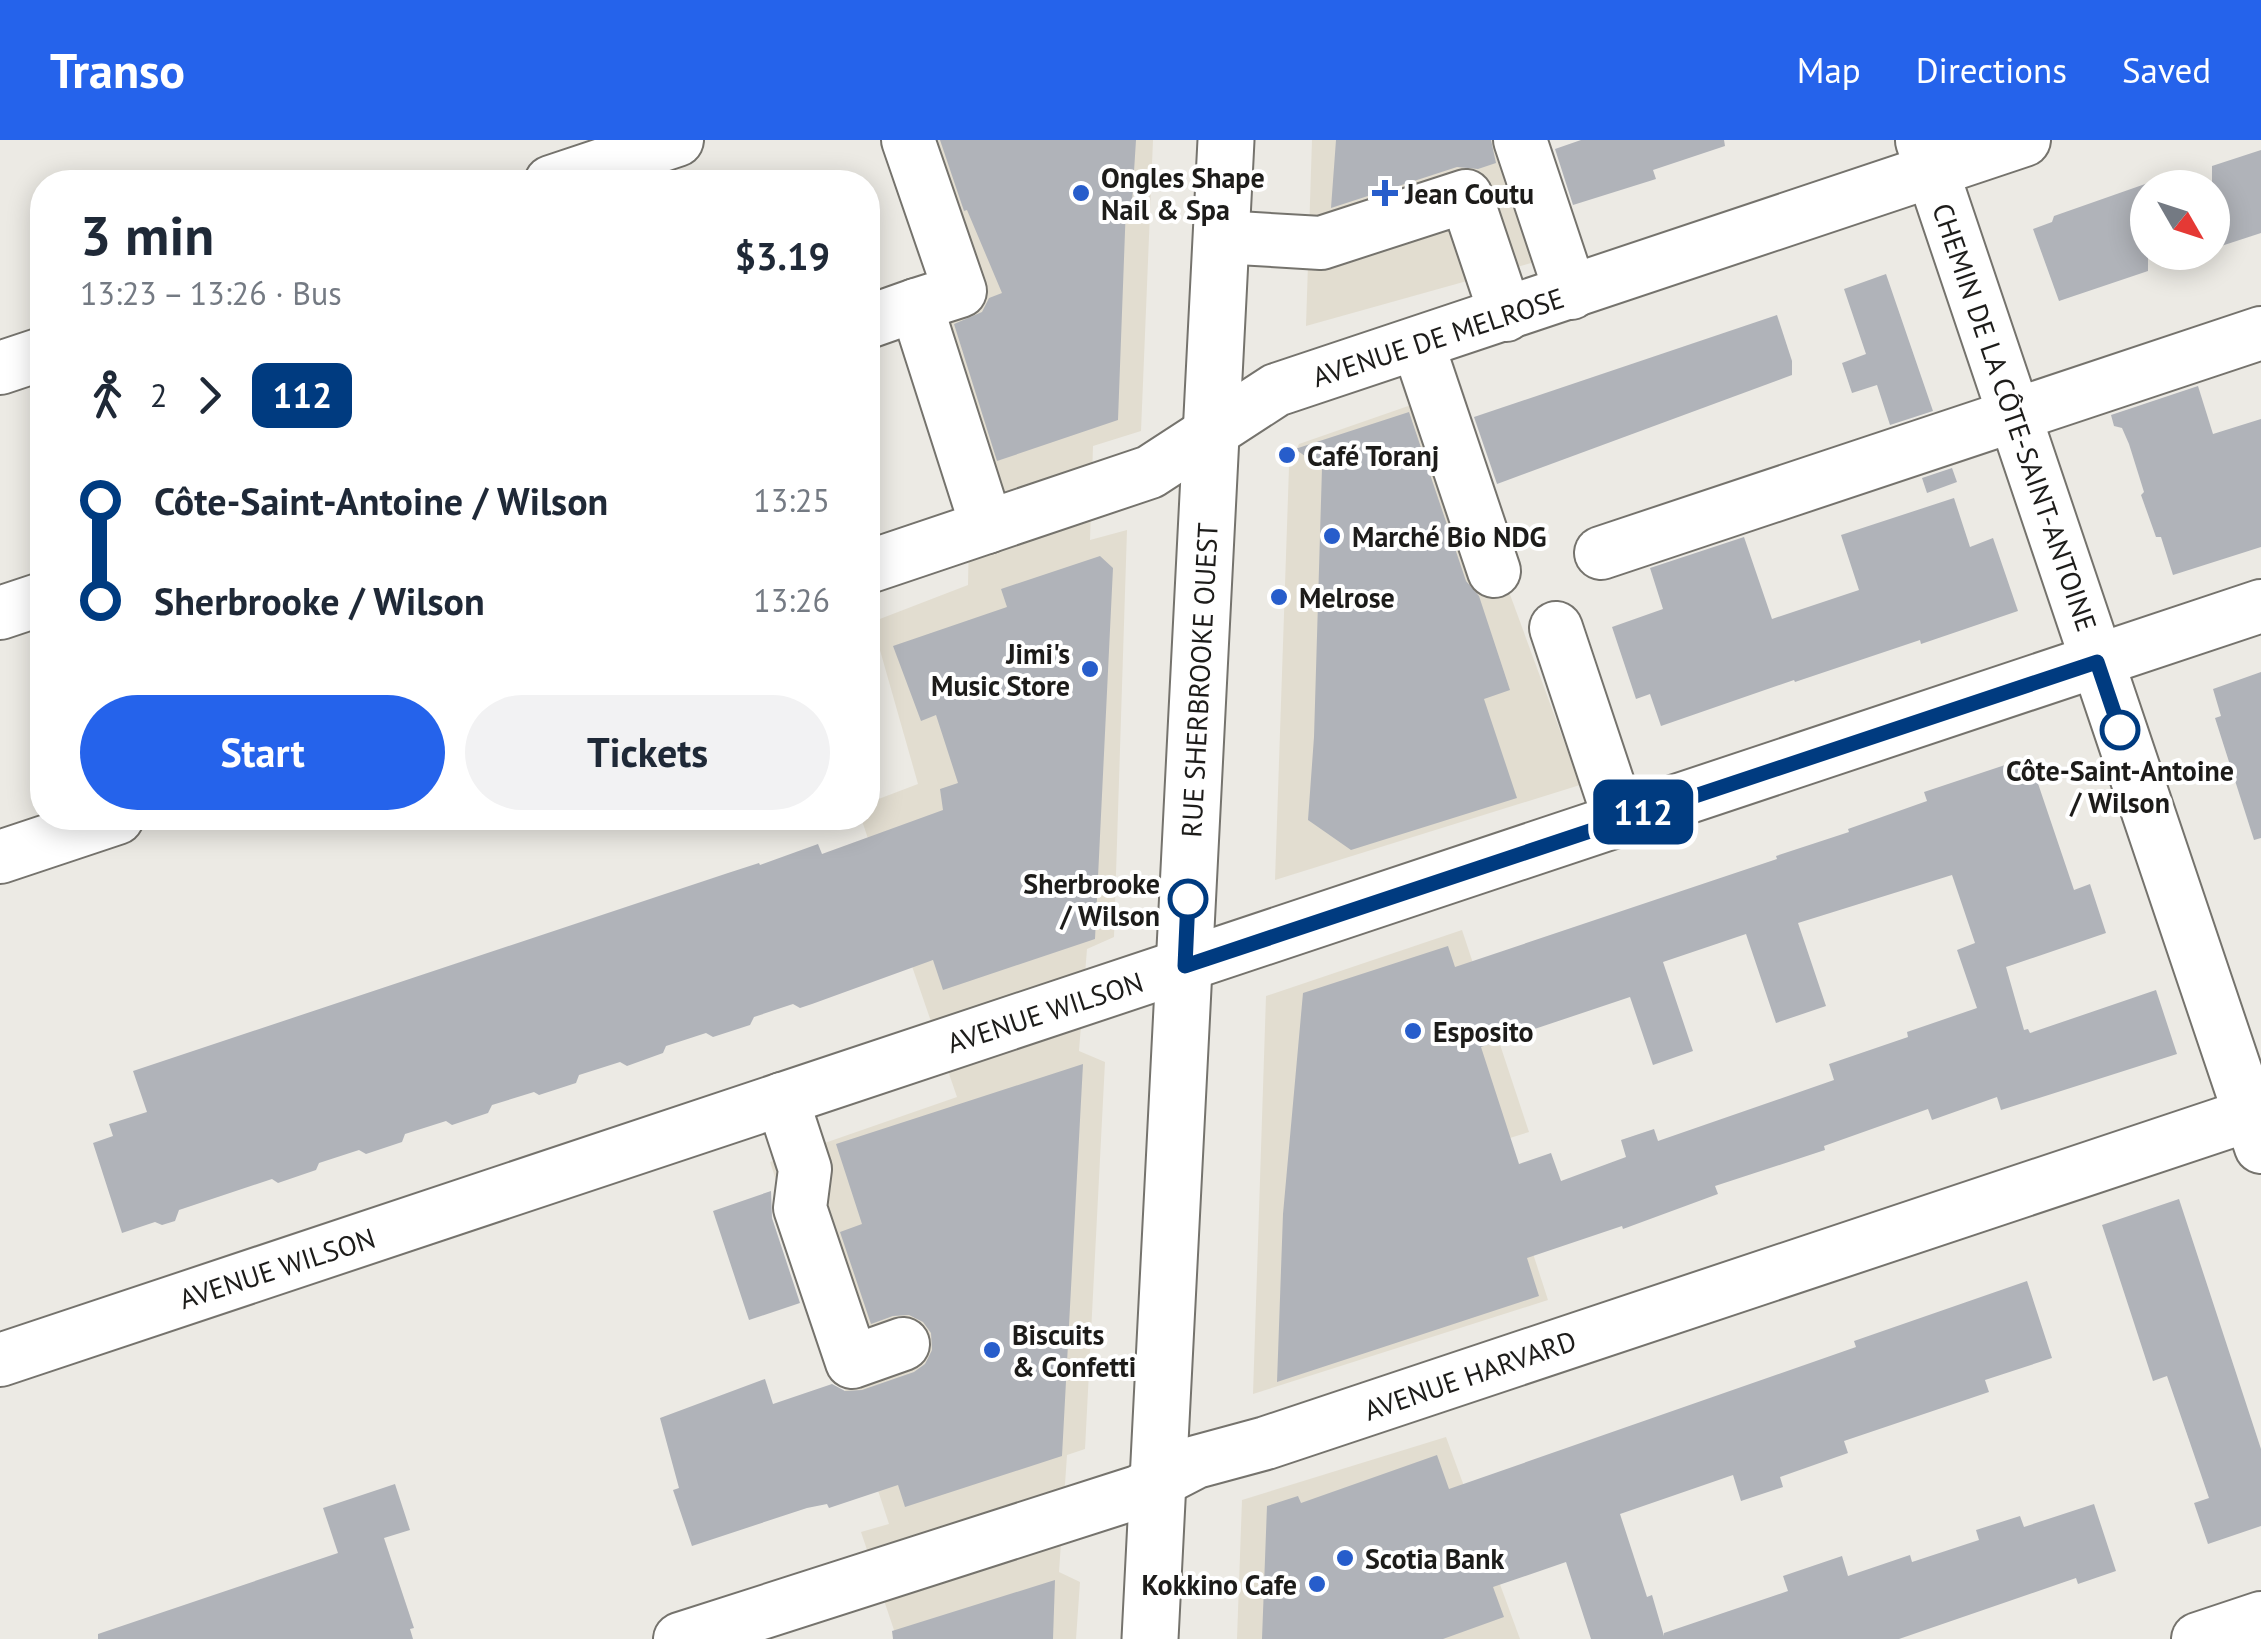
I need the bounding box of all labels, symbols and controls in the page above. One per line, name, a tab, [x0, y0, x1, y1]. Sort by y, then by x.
text: Transo	[50, 39, 185, 101]
text: Map	[1797, 47, 1861, 93]
text: Directions	[1916, 47, 2067, 93]
text: Saved	[2122, 47, 2211, 93]
place label: Ongles Shape Nail & Spa	[1101, 159, 1265, 228]
north arrow	[2130, 170, 2230, 270]
map controls	[2130, 170, 2230, 270]
place label: Jean Coutu	[1404, 175, 1534, 212]
marker: Ongles Shape Nail & Spa	[1070, 182, 1092, 204]
marker: Jean Coutu	[1374, 182, 1396, 204]
street label: CHEMIN DE LA CÔTE-SAINT-ANTOINE	[1924, 198, 2106, 636]
text: 3 min	[80, 199, 214, 270]
text: $3.19	[734, 231, 830, 280]
text: 13:23 – 13:26 · Bus	[80, 272, 342, 314]
street label: AVENUE DE MELROSE	[1307, 279, 1569, 395]
icon: walk	[80, 368, 135, 423]
icon: forward	[182, 368, 237, 423]
text: 112	[272, 372, 332, 418]
text: 2	[150, 374, 167, 416]
place label: Café Toranj	[1307, 437, 1439, 474]
marker: Café Toranj	[1276, 444, 1298, 466]
text: Côte-Saint-Antoine / Wilson	[154, 476, 608, 525]
text: 13:25	[753, 479, 830, 521]
place label: Marché Bio NDG	[1352, 518, 1547, 555]
street label: RUE SHERBROOKE OUEST	[1172, 521, 1226, 838]
marker: Marché Bio NDG	[1321, 525, 1343, 547]
text: Sherbrooke / Wilson	[154, 576, 485, 625]
text: 13:26	[753, 579, 830, 621]
place label: Melrose	[1299, 579, 1395, 616]
marker: Melrose	[1268, 586, 1290, 608]
place label: Jimi's Music Store	[931, 635, 1070, 704]
marker: Jimi's Music Store	[1079, 658, 1101, 680]
button: Start	[80, 695, 445, 810]
button: Tickets	[465, 695, 830, 810]
marker: Côte-Saint-Antoine / Wilson	[2101, 711, 2139, 749]
place label: Côte-Saint-Antoine / Wilson	[2006, 752, 2234, 821]
line badge: 112	[1586, 780, 1700, 844]
text: 112	[1613, 789, 1673, 835]
place label: Sherbrooke / Wilson	[1023, 865, 1160, 934]
marker: Sherbrooke / Wilson	[1169, 880, 1207, 918]
street label: AVENUE WILSON	[942, 963, 1148, 1061]
place label: Esposito	[1433, 1013, 1534, 1050]
marker: Esposito	[1402, 1020, 1424, 1042]
street label: AVENUE WILSON	[174, 1219, 380, 1317]
place label: Biscuits & Confetti	[1012, 1316, 1136, 1385]
street label: AVENUE HARVARD	[1359, 1321, 1581, 1429]
marker: Biscuits & Confetti	[981, 1339, 1003, 1361]
place label: Scotia Bank	[1365, 1540, 1504, 1577]
marker: Scotia Bank	[1334, 1547, 1356, 1569]
place label: Kokkino Cafe	[1142, 1566, 1297, 1603]
marker: Kokkino Cafe	[1306, 1573, 1328, 1595]

